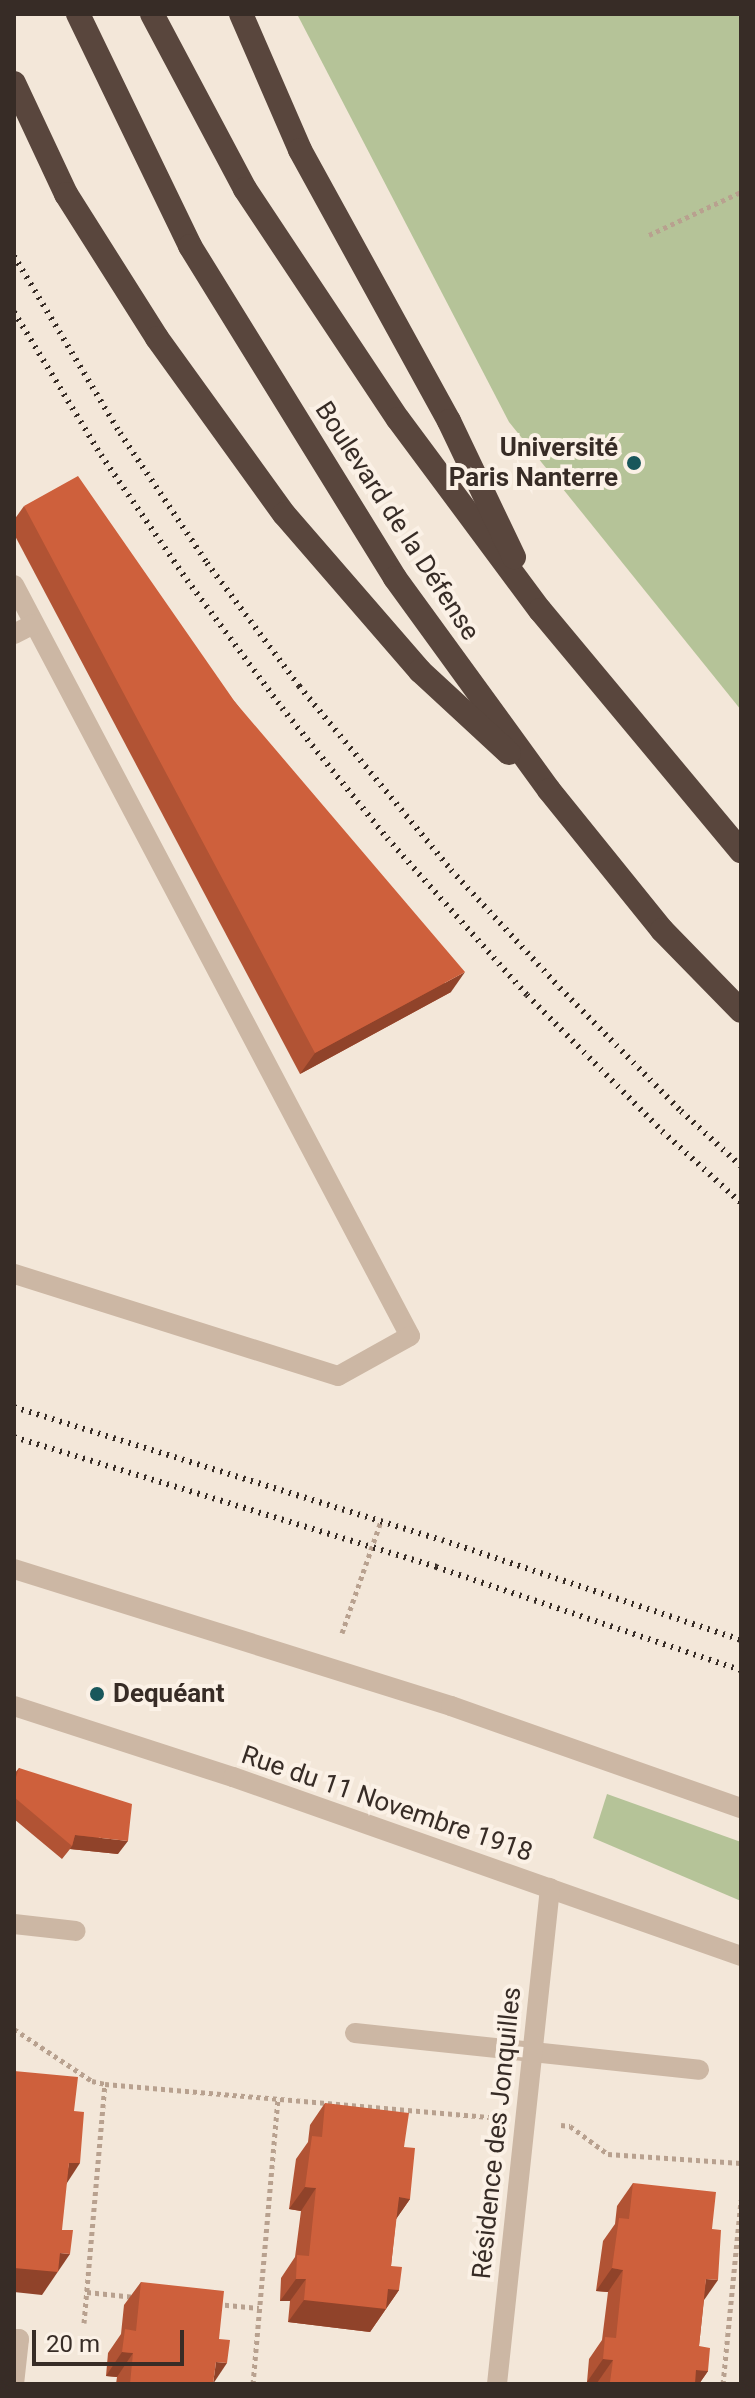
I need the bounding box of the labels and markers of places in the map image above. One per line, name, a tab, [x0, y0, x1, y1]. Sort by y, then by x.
place label: Université Paris Nanterre	[449, 432, 618, 494]
marker: Université Paris Nanterre	[625, 454, 643, 472]
place label: Dequéant	[113, 1678, 224, 1710]
marker: Dequéant	[88, 1685, 106, 1703]

